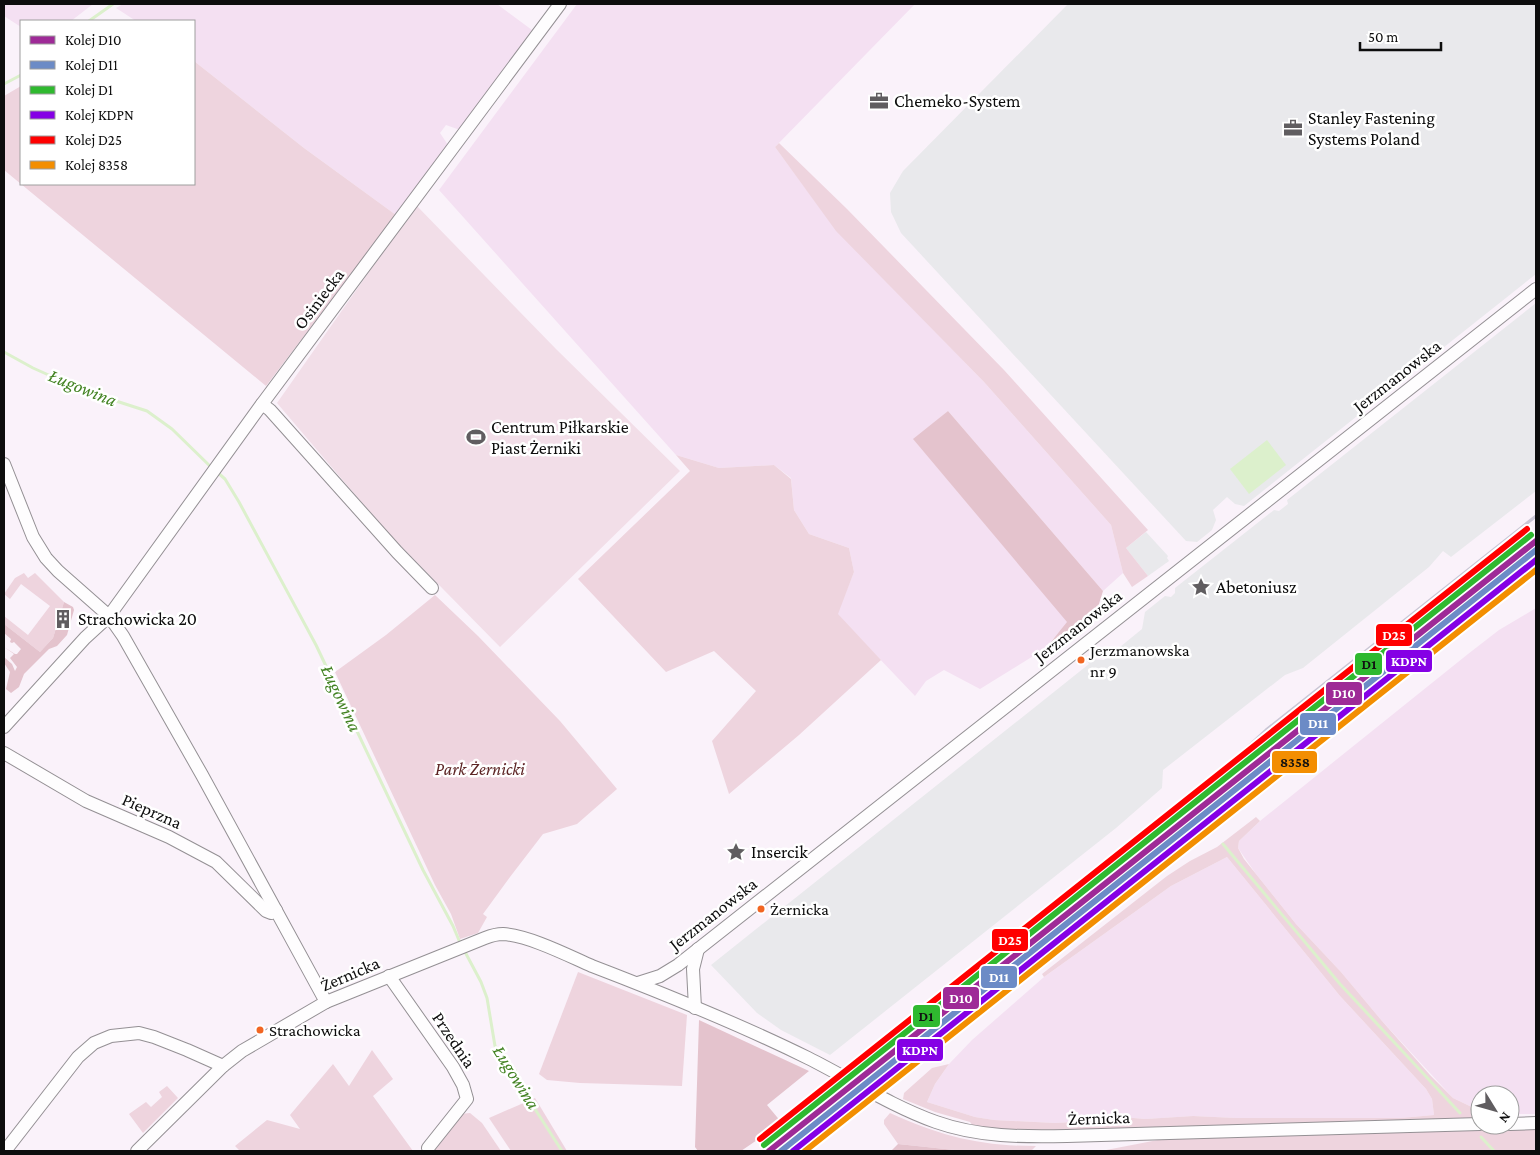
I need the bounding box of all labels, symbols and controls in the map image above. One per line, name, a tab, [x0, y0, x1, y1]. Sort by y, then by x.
legend	[20, 20, 195, 185]
scale bar	[1360, 20, 1441, 52]
text: 50 m	[1368, 29, 1398, 45]
text: Kolej D10	[65, 32, 121, 49]
text: Kolej D11	[65, 57, 118, 74]
text: Kolej D1	[65, 82, 113, 99]
office icon: Chemeko-System	[868, 90, 890, 112]
place label: Chemeko-System	[894, 91, 1021, 111]
text: Kolej KDPN	[65, 107, 134, 124]
place label: Stanley Fastening Systems Poland	[1308, 108, 1435, 149]
office icon: Stanley Fastening Systems Poland	[1282, 117, 1304, 139]
text: Kolej D25	[65, 132, 122, 149]
text: Kolej 8358	[65, 157, 128, 174]
street label: Osiniecka	[290, 265, 348, 333]
street label: Jerzmanowska	[1348, 336, 1445, 418]
water label: Ługowina	[46, 364, 120, 411]
place label: Centrum Piłkarskie Piast Żerniki	[491, 417, 629, 458]
sports icon: Centrum Piłkarskie Piast Żerniki	[465, 426, 487, 448]
place icon: Abetoniusz	[1190, 576, 1212, 598]
place label: Abetoniusz	[1216, 577, 1297, 597]
street label: Jerzmanowska	[1029, 586, 1126, 668]
building icon: Strachowicka 20	[52, 608, 74, 630]
place label: Strachowicka 20	[78, 609, 197, 629]
line badge: D25	[1375, 623, 1413, 647]
text: D25	[1382, 627, 1406, 643]
place label: Jerzmanowska nr 9	[1088, 641, 1190, 681]
line badge: KDPN	[1385, 649, 1433, 673]
line badge: D1	[1354, 652, 1383, 676]
text: KDPN	[1391, 653, 1427, 669]
marker: Jerzmanowska nr 9	[1076, 655, 1086, 665]
text: D1	[1362, 656, 1376, 672]
water label: Ługowina	[317, 661, 366, 735]
line badge: D10	[1325, 681, 1363, 706]
text: D10	[1332, 685, 1356, 701]
line badge: D11	[1299, 712, 1337, 736]
text: D11	[1308, 715, 1328, 731]
line badge: 8358	[1271, 750, 1318, 774]
text: 8358	[1280, 754, 1310, 770]
park label: Park Żernicki	[435, 759, 525, 779]
street label: Pieprzna	[119, 789, 185, 833]
place icon: Insercik	[725, 841, 747, 863]
place label: Insercik	[751, 842, 808, 862]
street label: Jerzmanowska	[664, 874, 761, 956]
place label: Żernicka	[770, 900, 829, 919]
marker: Żernicka	[756, 904, 766, 914]
line badge: D25	[991, 928, 1029, 952]
text: D25	[998, 932, 1022, 948]
street label: Żernicka	[317, 953, 383, 995]
line badge: D11	[980, 965, 1018, 989]
text: D11	[989, 969, 1009, 985]
line badge: D10	[942, 986, 980, 1010]
text: D10	[949, 990, 973, 1006]
line badge: D1	[912, 1004, 941, 1028]
street label: Przednia	[428, 1008, 480, 1072]
text: D1	[919, 1008, 933, 1024]
place label: Strachowicka	[269, 1021, 361, 1040]
marker: Strachowicka	[255, 1025, 265, 1035]
line badge: KDPN	[896, 1038, 944, 1062]
water label: Ługowina	[489, 1041, 544, 1113]
text: KDPN	[902, 1042, 938, 1058]
north arrow	[1470, 1085, 1520, 1135]
street label: Żernicka	[1068, 1107, 1130, 1129]
text: N	[1496, 1109, 1515, 1127]

